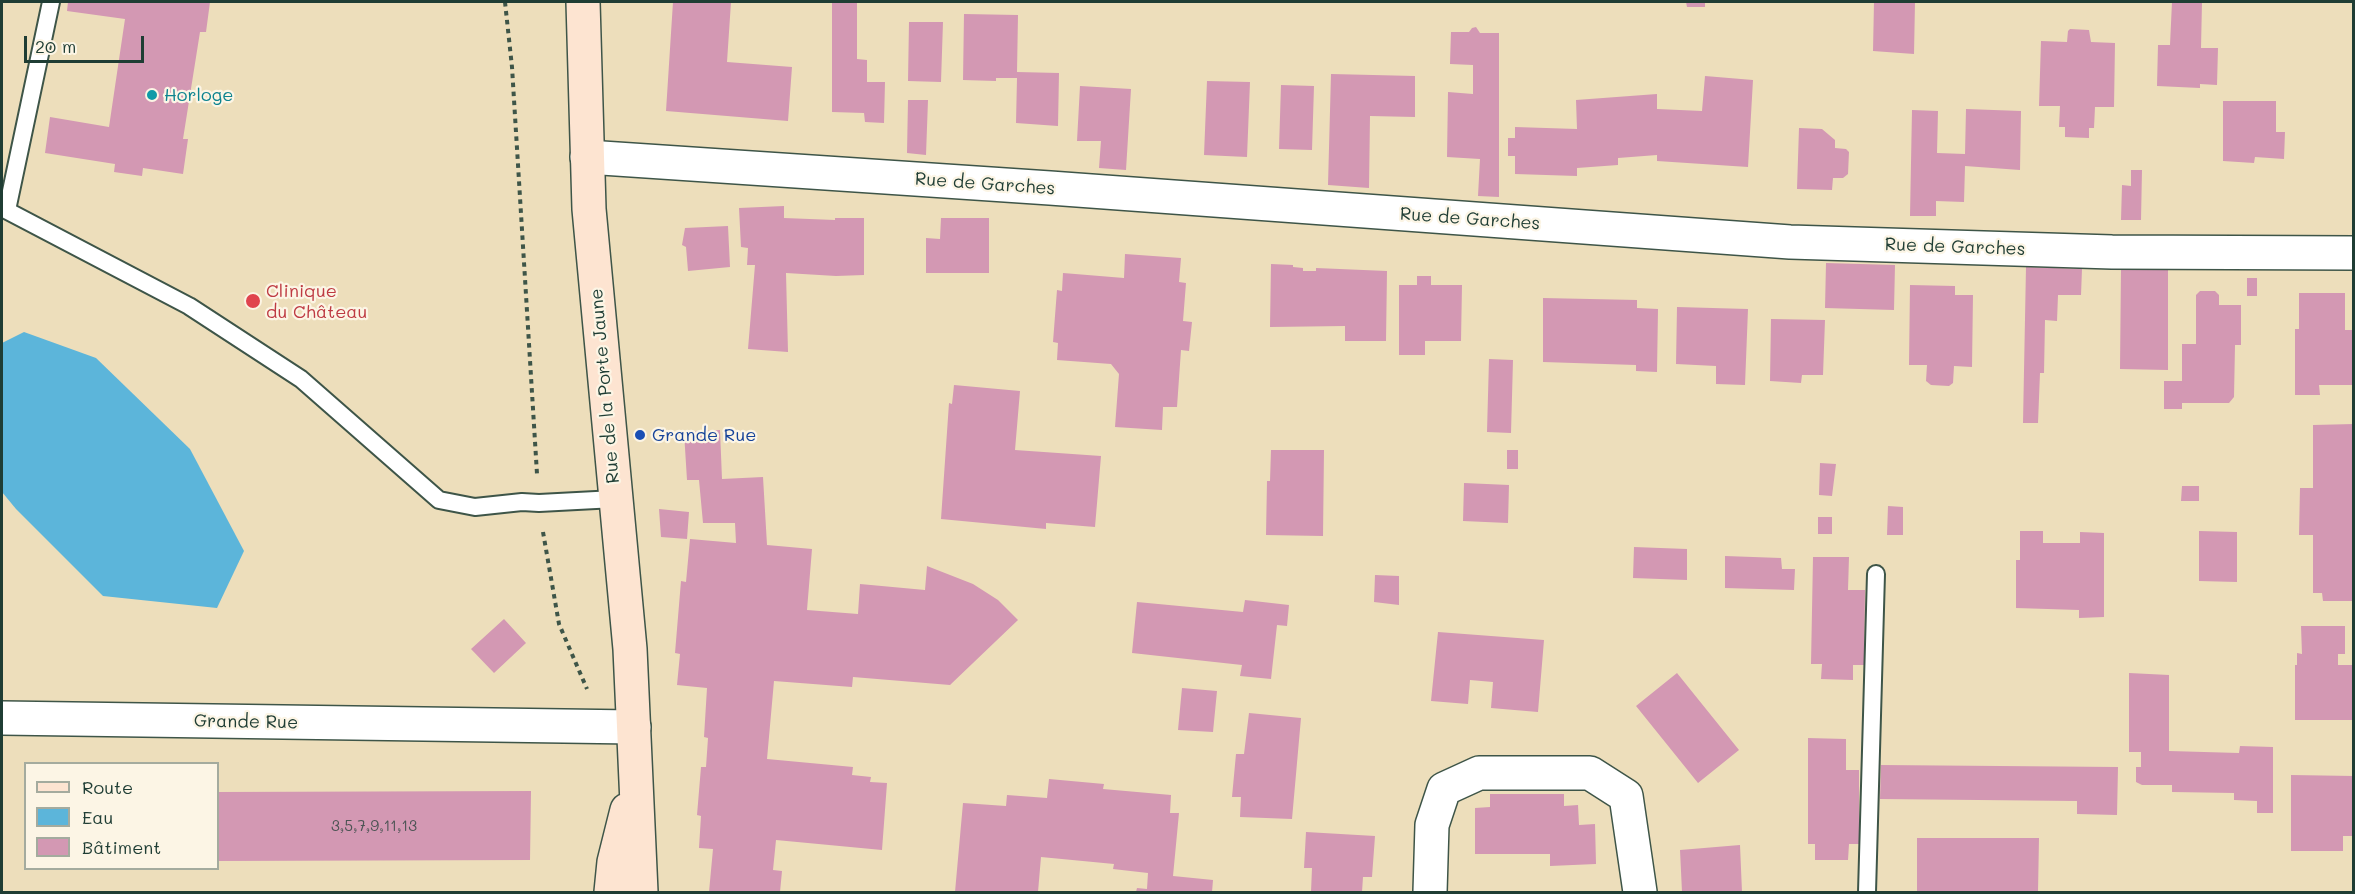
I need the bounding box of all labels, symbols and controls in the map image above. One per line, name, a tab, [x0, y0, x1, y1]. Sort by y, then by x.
scale bar	[27, 24, 147, 62]
text: 20 m	[35, 34, 76, 58]
place label: Horloge	[164, 84, 233, 106]
marker: Horloge	[145, 88, 159, 102]
street label: Rue de Garches	[914, 168, 1056, 200]
street label: Rue de Garches	[1399, 203, 1541, 235]
street label: Rue de Garches	[1884, 234, 2026, 260]
place label: Clinique du Château	[266, 280, 367, 322]
street label: Rue de la Porte Jaune	[586, 288, 624, 484]
marker: Clinique du Château	[244, 292, 262, 310]
place label: Grande Rue	[652, 424, 756, 446]
marker: Grande Rue	[633, 428, 647, 442]
street label: Grande Rue	[194, 710, 298, 734]
legend	[24, 762, 219, 870]
text: Route	[82, 775, 133, 799]
text: Eau	[82, 805, 113, 829]
house number: 3,5,7,9,11,13	[331, 817, 417, 835]
text: Bâtiment	[82, 835, 161, 859]

